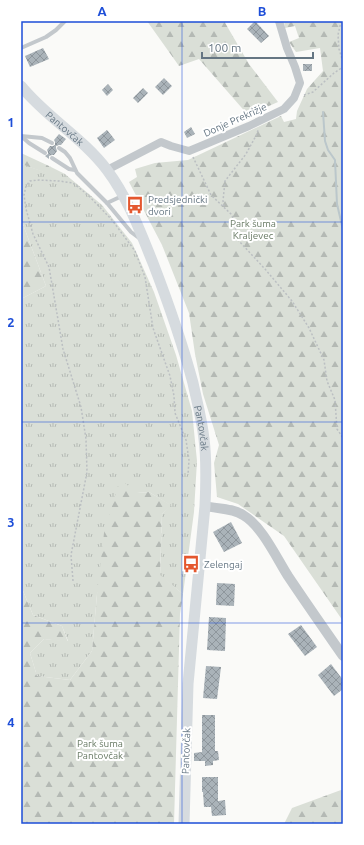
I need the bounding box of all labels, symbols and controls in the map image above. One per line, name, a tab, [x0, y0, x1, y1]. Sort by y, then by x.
text: A	[97, 4, 107, 18]
text: B	[258, 4, 267, 18]
scale bar	[202, 34, 313, 60]
text: 100 m	[208, 41, 241, 54]
street label: Donje Prekrižje	[202, 101, 268, 139]
street label: Pantovčak	[44, 109, 86, 147]
text: 1	[7, 115, 15, 129]
place label: Predsjednički dvori	[148, 194, 208, 217]
bus stop icon: Predsjednički dvori	[125, 195, 145, 215]
park label: Park šuma Kraljevec	[230, 218, 276, 241]
text: 2	[7, 315, 15, 329]
street label: Pantovčak	[193, 404, 211, 451]
text: 3	[7, 515, 15, 529]
bus stop icon: Zelengaj	[181, 554, 201, 574]
place label: Zelengaj	[204, 559, 242, 570]
text: 4	[7, 715, 15, 729]
street label: Pantovčak	[180, 728, 192, 774]
park label: Park šuma Pantovčak	[77, 738, 123, 761]

